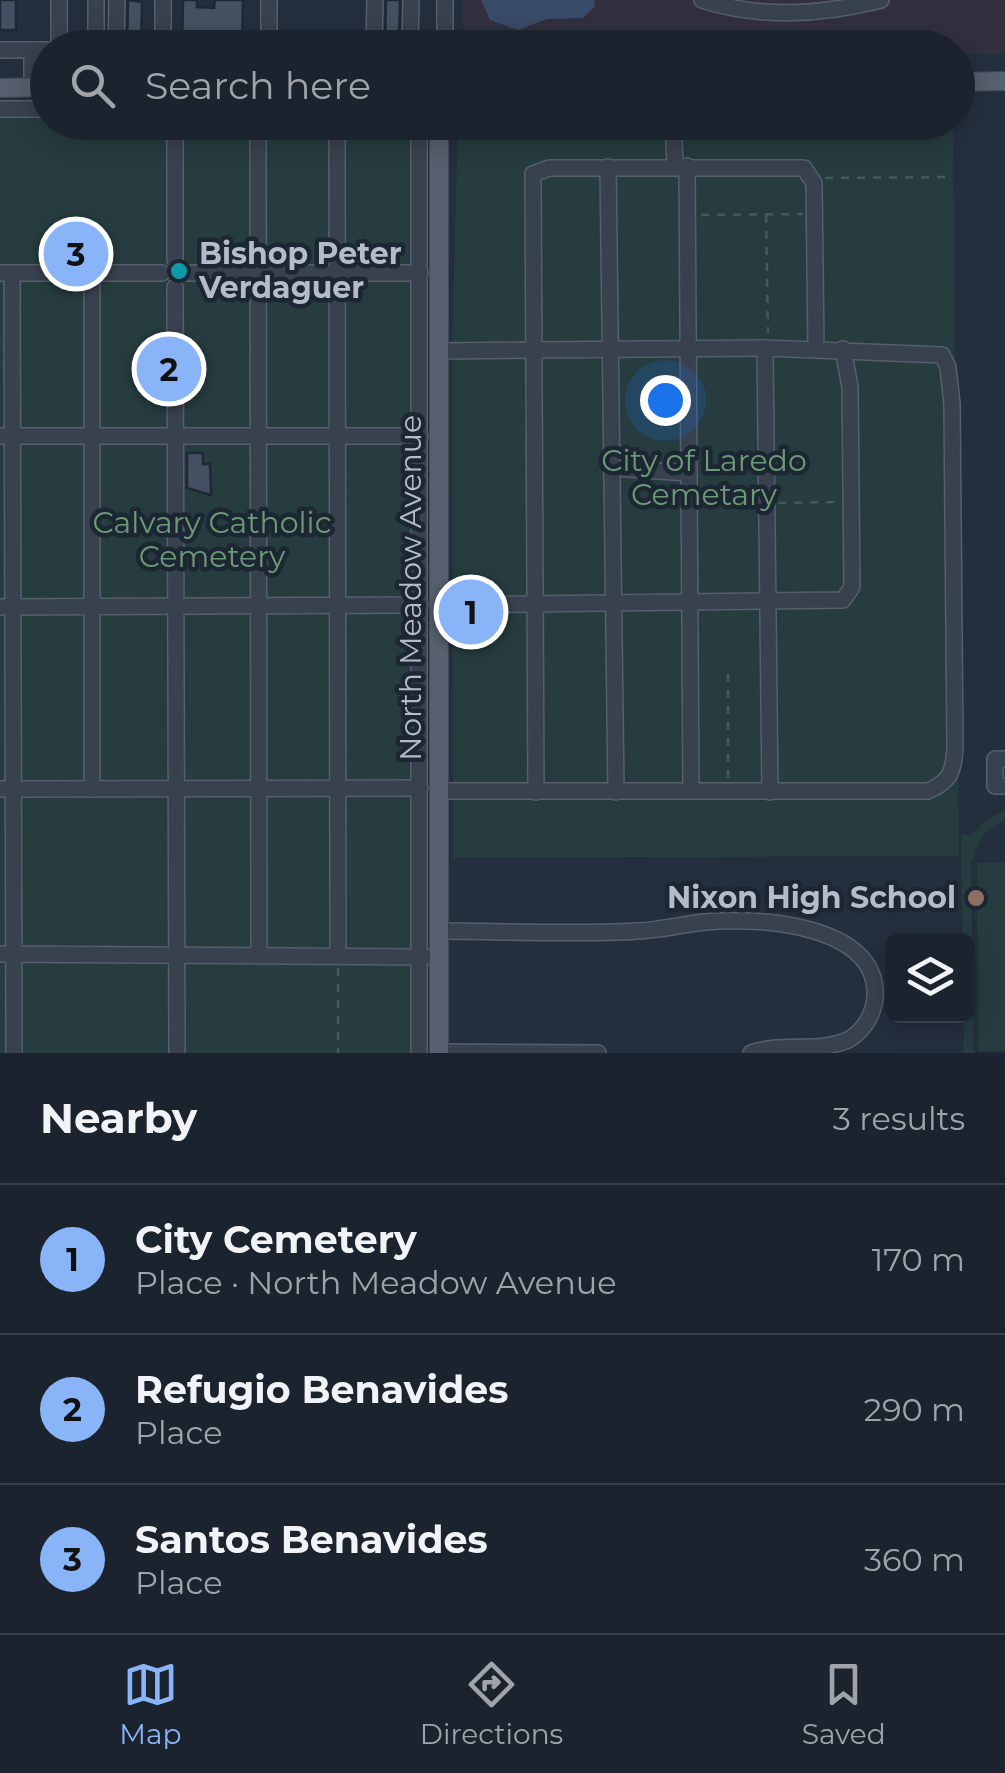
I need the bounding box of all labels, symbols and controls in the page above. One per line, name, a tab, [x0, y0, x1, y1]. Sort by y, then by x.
search box	[30, 30, 975, 140]
icon: search	[65, 58, 120, 113]
text: Search here	[145, 62, 371, 109]
pin: 3	[44, 216, 108, 292]
place label: Bishop Peter Verdaguer	[198, 235, 402, 306]
marker: Bishop Peter Verdaguer	[168, 260, 190, 282]
pin: 2	[136, 332, 202, 406]
your location	[640, 375, 691, 426]
street label: North Meadow Avenue	[392, 415, 429, 761]
park label: City of Laredo Cemetary	[601, 442, 807, 513]
park label: Calvary Catholic Cemetery	[92, 504, 332, 575]
pin: 1	[438, 574, 504, 650]
place label: Nixon High School	[667, 879, 956, 916]
marker: Nixon High School	[965, 887, 987, 909]
map controls	[885, 933, 975, 1023]
button: layers	[885, 933, 975, 1023]
text: Nearby	[40, 1092, 197, 1144]
text: 3 results	[833, 1099, 965, 1138]
text: City Cemetery	[135, 1216, 417, 1263]
text: 1	[66, 1240, 79, 1279]
text: 170 m	[872, 1240, 965, 1279]
text: Place · North Meadow Avenue	[135, 1263, 617, 1302]
text: Refugio Benavides	[135, 1366, 508, 1413]
text: 2	[63, 1390, 82, 1429]
text: 290 m	[864, 1390, 965, 1429]
text: Place	[135, 1413, 223, 1452]
text: Santos Benavides	[135, 1516, 488, 1563]
text: 3	[63, 1540, 82, 1579]
text: 360 m	[864, 1540, 965, 1579]
text: Place	[135, 1563, 223, 1602]
tab: Map	[119, 1657, 181, 1751]
tab: Directions	[420, 1657, 563, 1751]
tab: Saved	[802, 1657, 886, 1751]

